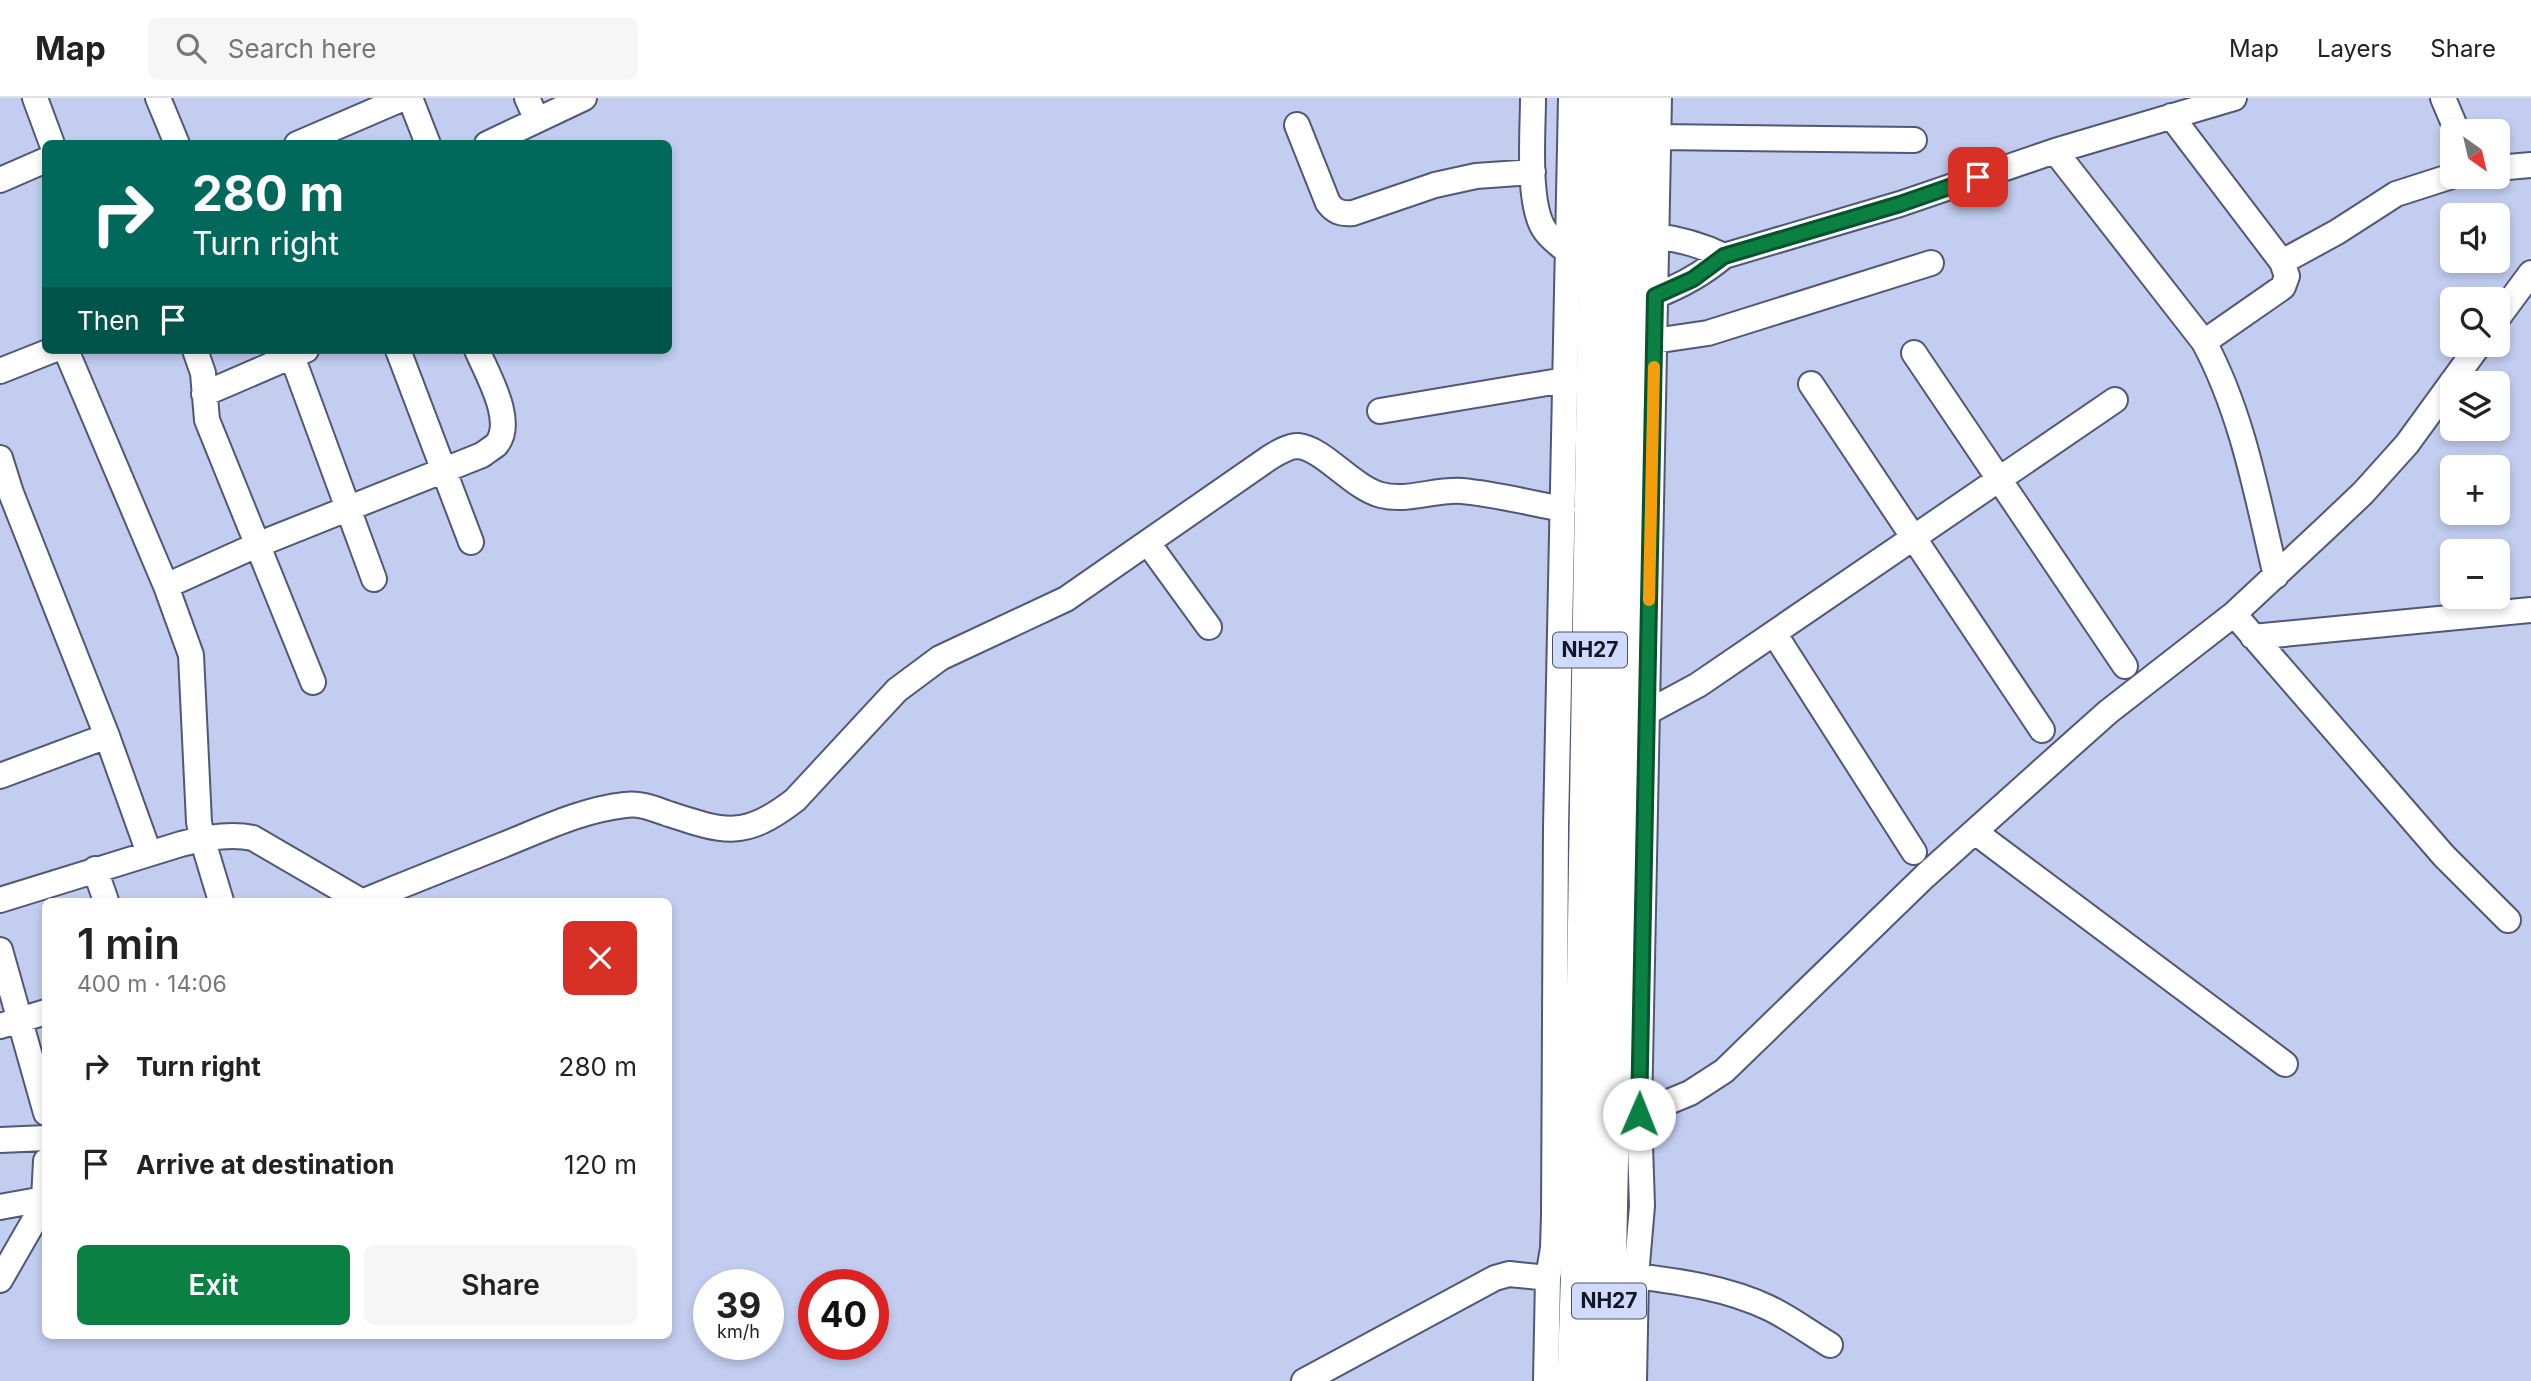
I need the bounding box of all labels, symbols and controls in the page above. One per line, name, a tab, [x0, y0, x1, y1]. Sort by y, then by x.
search box	[148, 17, 638, 80]
text: Map	[35, 28, 106, 68]
icon: search	[172, 29, 210, 67]
text: Search here	[228, 33, 376, 64]
text: Map	[2229, 34, 2279, 63]
text: Layers	[2317, 34, 2392, 63]
text: Share	[2430, 34, 2496, 63]
north arrow	[2440, 119, 2510, 189]
map controls	[2440, 119, 2510, 609]
pin	[1948, 147, 2008, 207]
icon: arrive	[1959, 158, 1997, 196]
text: 280 m	[192, 164, 344, 223]
icon: right	[77, 168, 168, 259]
button: sound	[2440, 203, 2510, 273]
text: Turn right	[192, 224, 339, 263]
button: search	[2440, 287, 2510, 357]
icon: arrive	[154, 301, 192, 339]
text: Then	[77, 305, 140, 336]
button: layers	[2440, 371, 2510, 441]
button: +	[2440, 455, 2510, 525]
button: −	[2440, 539, 2510, 609]
road number: NH27	[1553, 632, 1627, 668]
text: 1 min	[77, 918, 180, 969]
button: close	[563, 921, 637, 995]
text: 400 m · 14:06	[77, 970, 227, 998]
icon: right	[77, 1047, 115, 1085]
text: Turn right	[136, 1051, 261, 1082]
text: 280 m	[559, 1051, 637, 1082]
position arrow	[1602, 1077, 1676, 1151]
icon: arrive	[77, 1145, 115, 1183]
text: Arrive at destination	[136, 1149, 395, 1180]
text: 120 m	[564, 1149, 637, 1180]
button: Exit	[77, 1245, 350, 1325]
button: Share	[364, 1245, 637, 1325]
speed limit sign: 40	[798, 1269, 889, 1360]
text: 39	[716, 1284, 761, 1326]
road number: NH27	[1572, 1284, 1646, 1318]
text: km/h	[717, 1321, 760, 1342]

